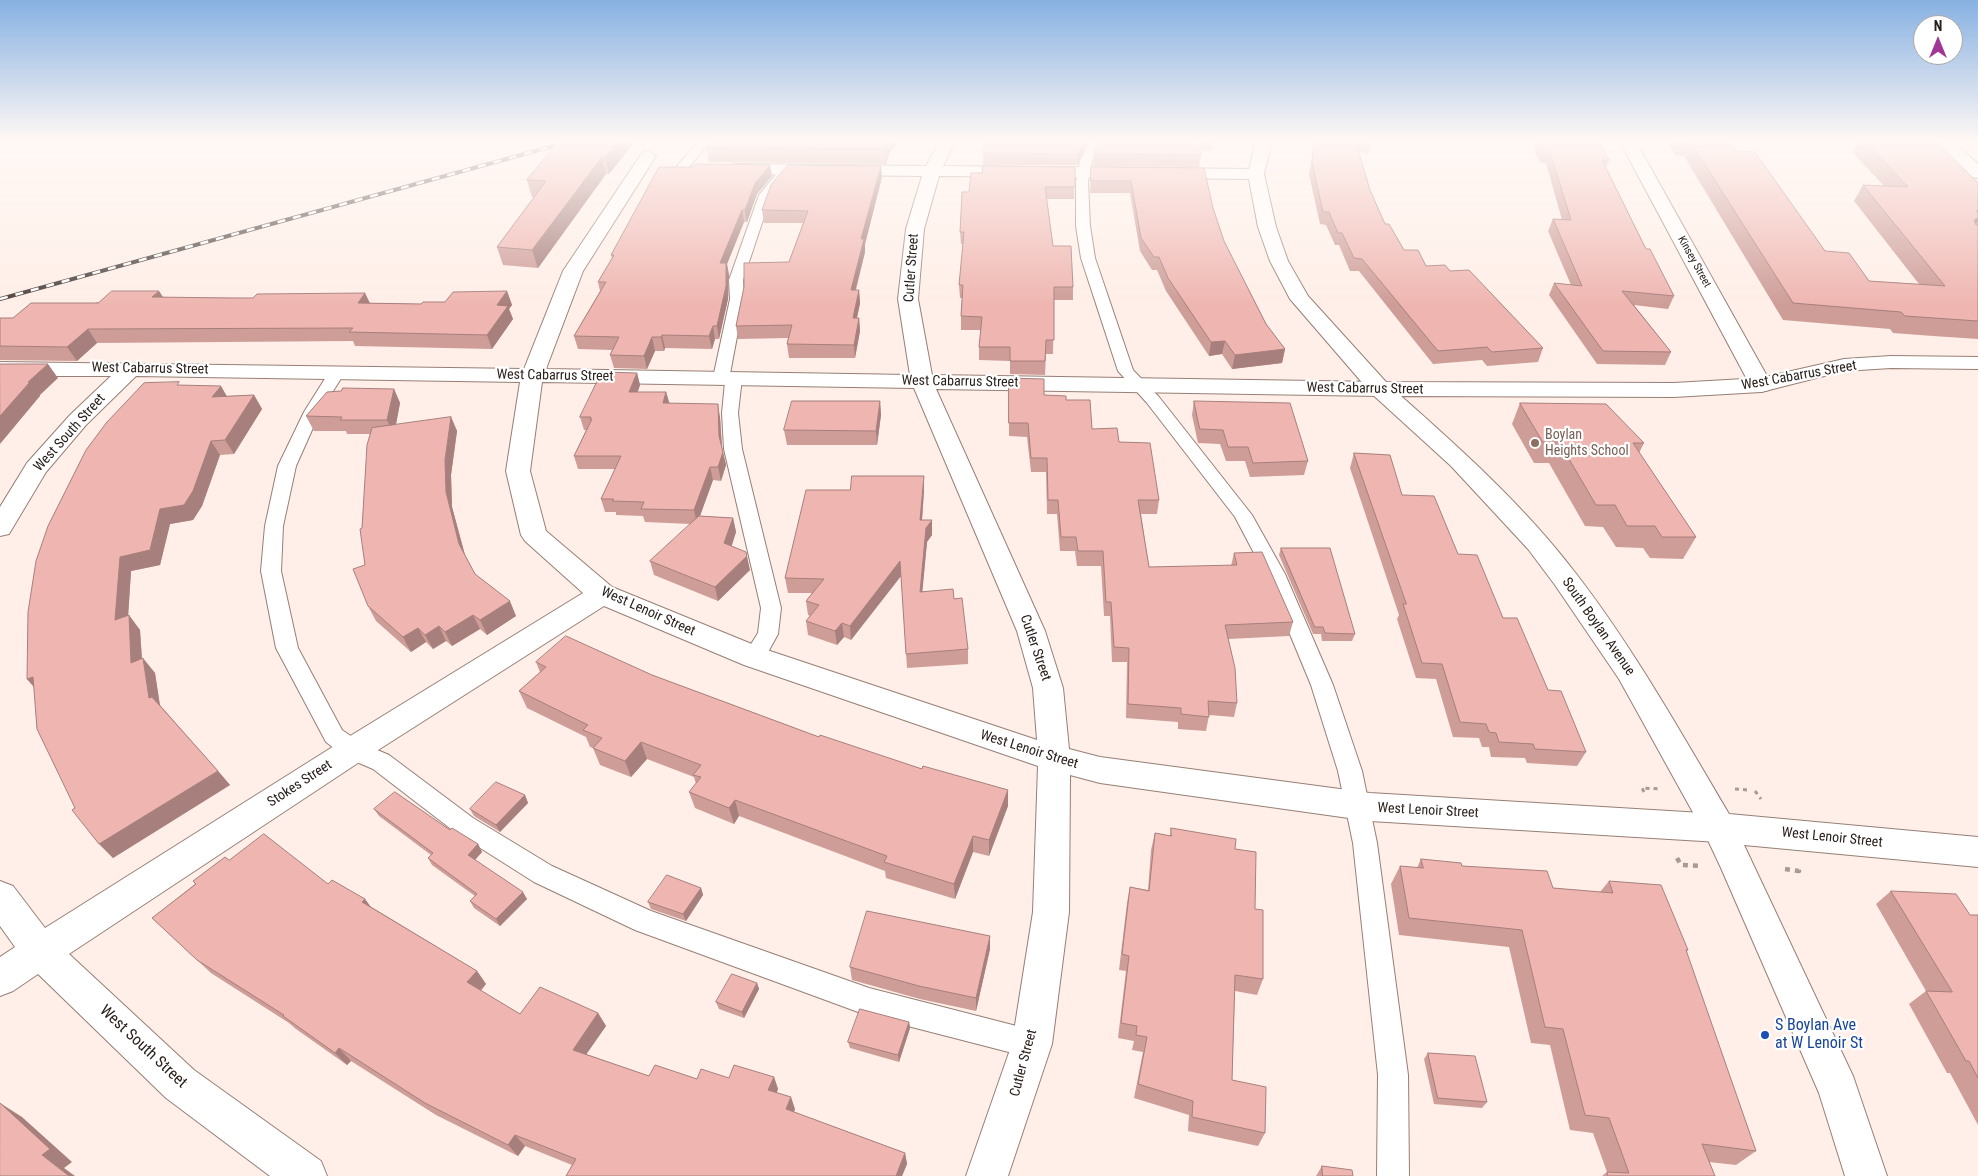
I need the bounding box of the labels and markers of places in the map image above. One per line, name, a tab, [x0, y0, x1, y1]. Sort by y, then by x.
place label: Boylan Heights School	[1545, 427, 1629, 460]
marker: Boylan Heights School	[1529, 437, 1541, 449]
place label: S Boylan Ave at W Lenoir St	[1775, 1016, 1863, 1054]
marker: S Boylan Ave at W Lenoir St	[1759, 1029, 1771, 1041]

